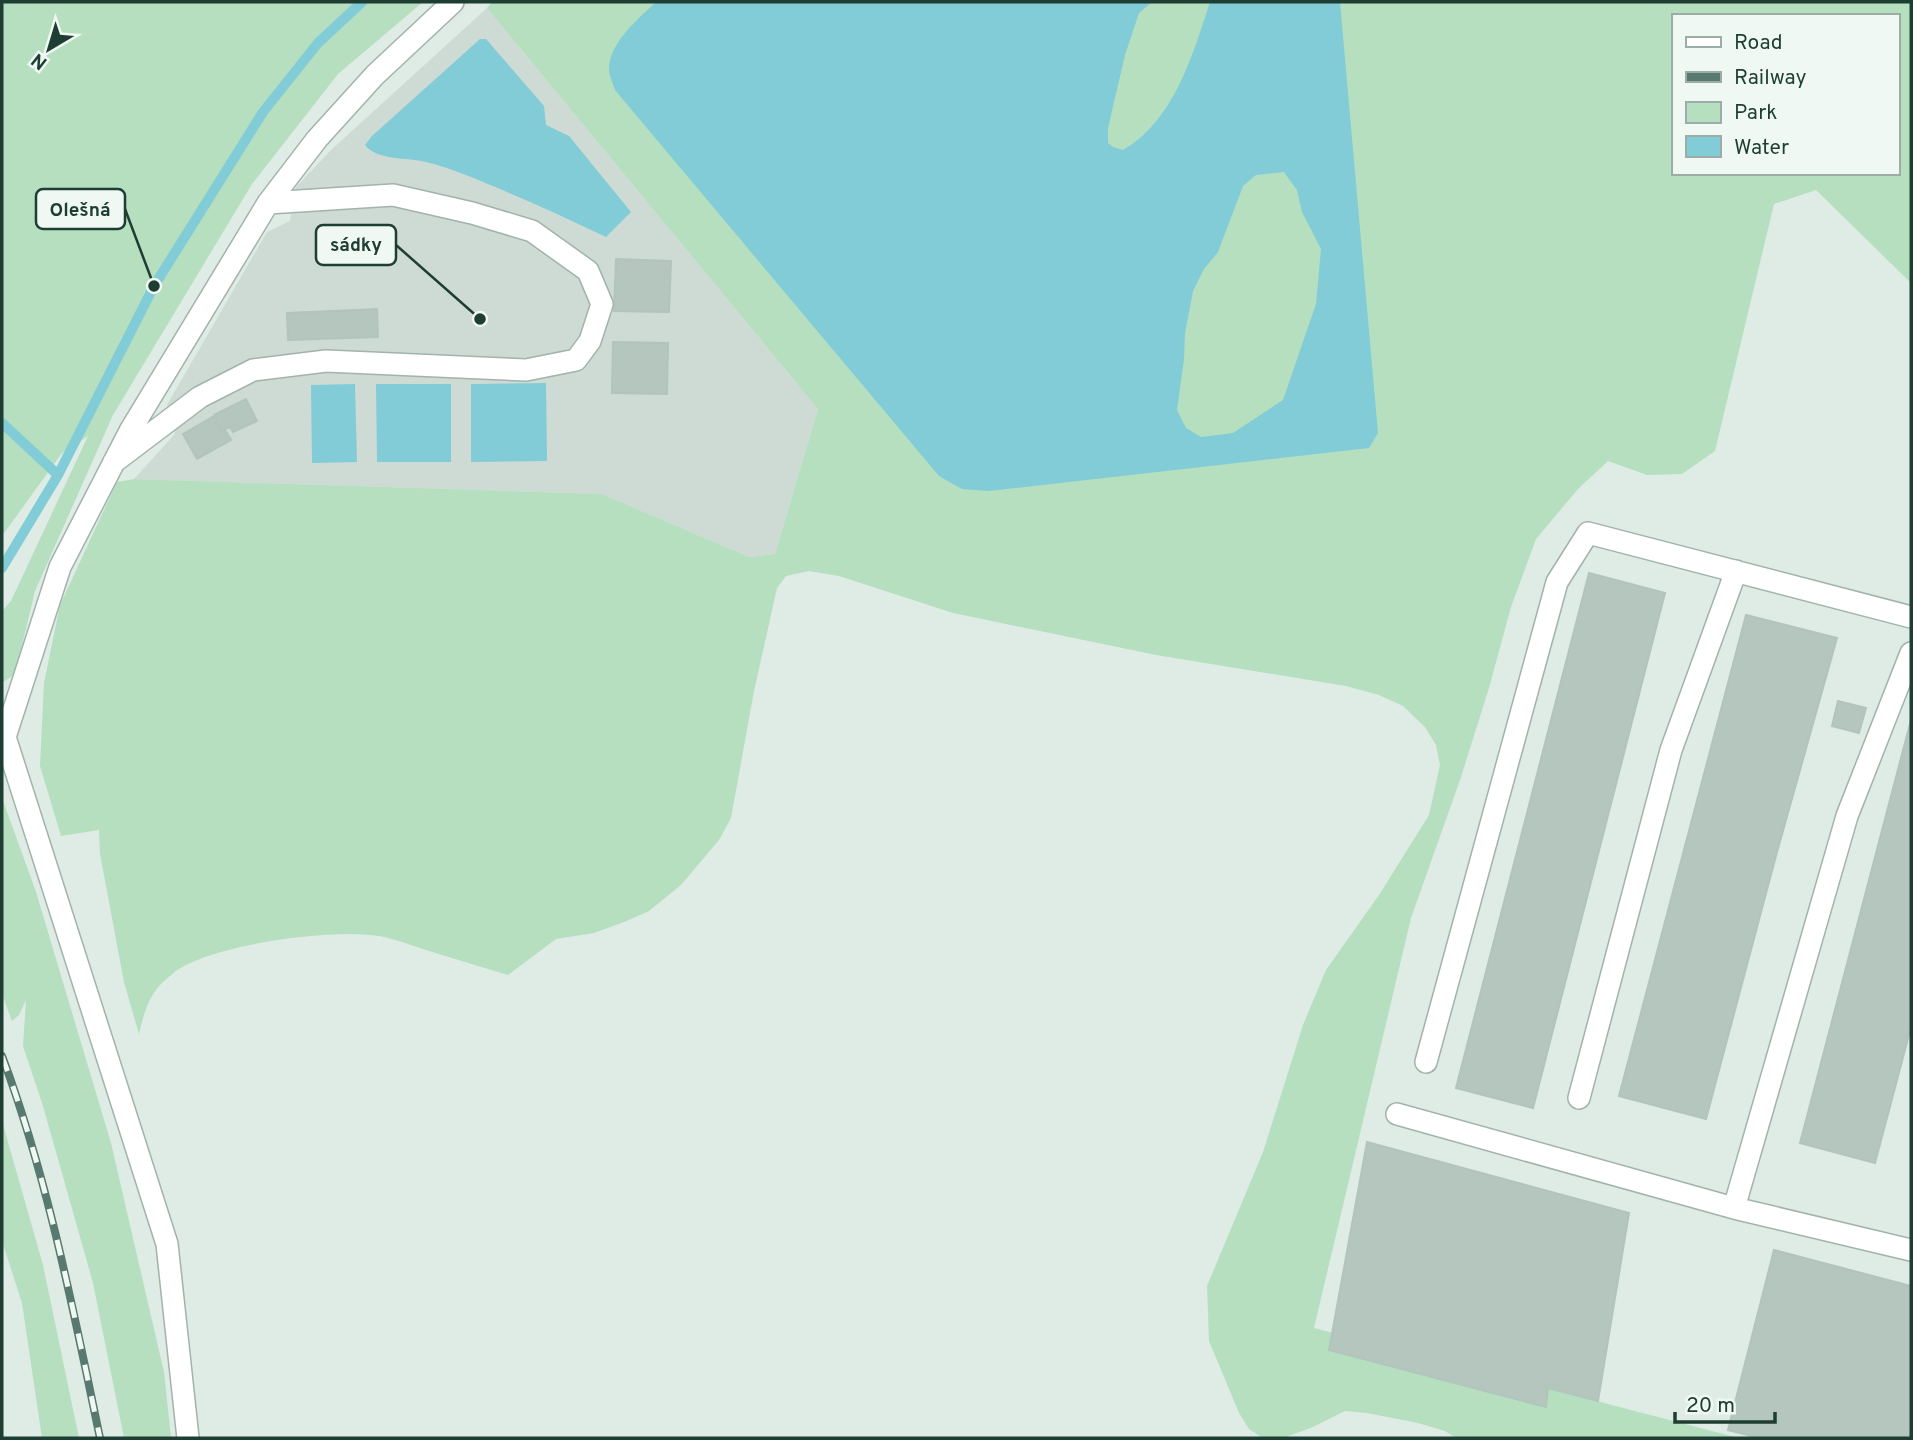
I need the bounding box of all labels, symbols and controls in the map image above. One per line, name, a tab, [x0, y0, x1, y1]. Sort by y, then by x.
north arrow	[14, 14, 84, 84]
legend	[1672, 14, 1899, 175]
text: Road	[1734, 30, 1783, 57]
text: N	[27, 47, 53, 74]
text: Railway	[1734, 65, 1807, 92]
text: Park	[1734, 100, 1777, 127]
text: Water	[1734, 135, 1789, 162]
callout: Olešná	[36, 189, 125, 229]
text: Olešná	[49, 199, 111, 223]
callout: sádky	[316, 225, 396, 265]
text: sádky	[330, 234, 382, 258]
scale bar	[1675, 1380, 1775, 1424]
text: 20 m	[1686, 1393, 1735, 1420]

